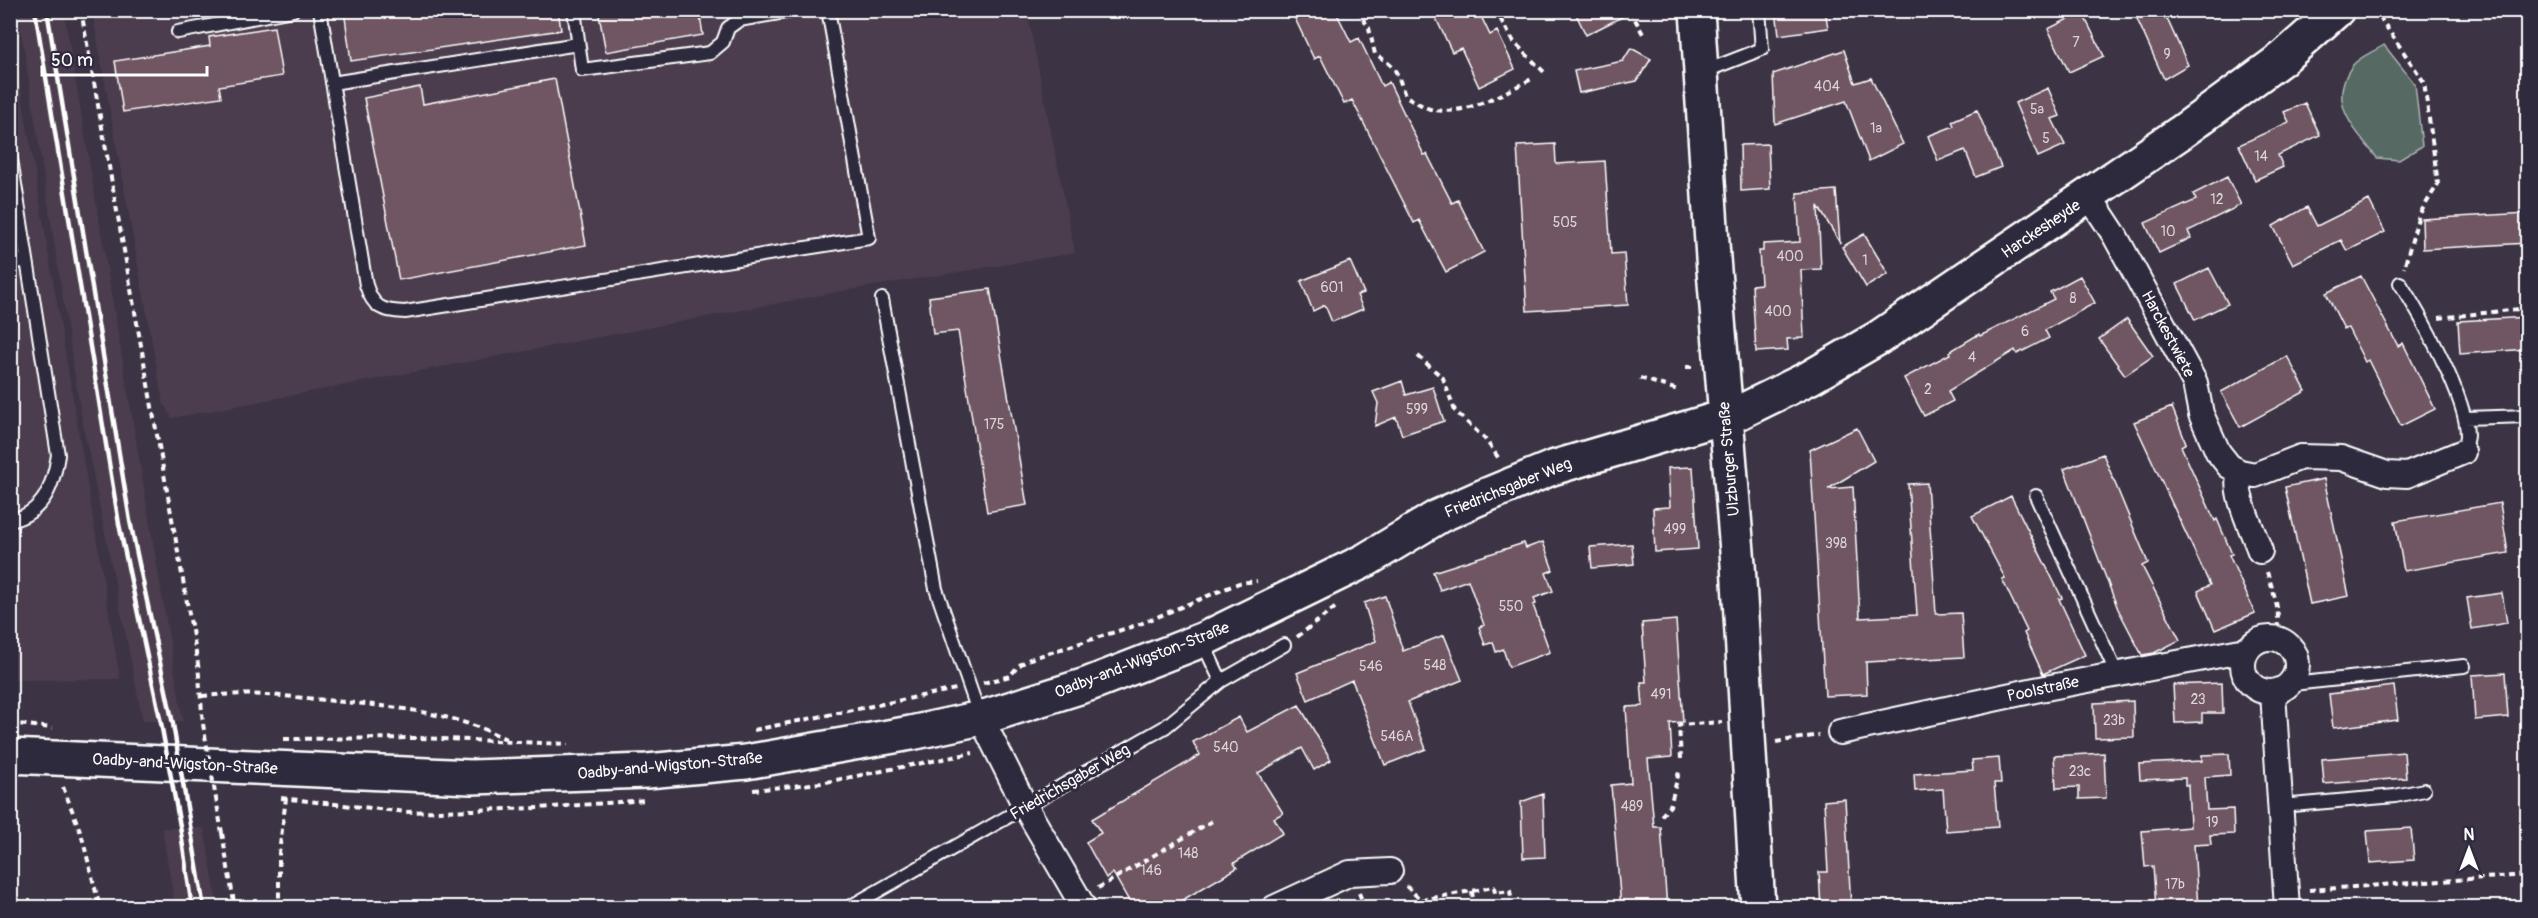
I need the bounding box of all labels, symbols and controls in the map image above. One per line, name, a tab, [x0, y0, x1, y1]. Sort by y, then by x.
house number: 7	[2072, 34, 2080, 51]
scale bar	[42, 39, 207, 77]
house number: 9	[2163, 46, 2171, 63]
text: 50 m	[51, 49, 93, 72]
house number: 404	[1814, 78, 1840, 95]
house number: 5a	[2030, 101, 2044, 118]
house number: 1a	[1870, 120, 1882, 137]
house number: 5	[2042, 130, 2050, 147]
house number: 14	[2254, 148, 2268, 165]
house number: 12	[2210, 191, 2224, 208]
street label: Harckesheyde	[1998, 195, 2085, 263]
house number: 505	[1553, 214, 1577, 231]
house number: 10	[2160, 223, 2176, 240]
house number: 400	[1776, 248, 1804, 265]
house number: 1	[1862, 252, 1868, 269]
house number: 601	[1320, 279, 1344, 296]
street label: Harckestwiete	[2137, 287, 2199, 381]
house number: 8	[2069, 290, 2077, 307]
house number: 400	[1764, 303, 1792, 320]
house number: 6	[2021, 323, 2029, 340]
house number: 4	[1968, 349, 1976, 366]
house number: 2	[1924, 381, 1932, 398]
house number: 599	[1406, 401, 1428, 418]
street label: Ulzburger Straße	[1714, 401, 1744, 517]
house number: 175	[984, 416, 1004, 433]
street label: Friedrichsgaber Weg	[1442, 453, 1574, 523]
house number: 499	[1664, 521, 1686, 538]
house number: 398	[1825, 535, 1847, 552]
house number: 550	[1499, 598, 1523, 615]
street label: Oadby-and-Wigston-Straße	[1052, 617, 1232, 703]
house number: 548	[1424, 657, 1446, 674]
house number: 546	[1359, 658, 1383, 675]
street label: Poolstraße	[2005, 672, 2081, 706]
house number: 491	[1651, 686, 1671, 703]
house number: 23	[2190, 691, 2206, 708]
house number: 23b	[2103, 712, 2125, 729]
house number: 546A	[1381, 728, 1413, 745]
house number: 540	[1213, 739, 1239, 756]
street label: Friedrichsgaber Weg	[1006, 740, 1134, 824]
street label: Oadby-and-Wigston-Straße	[577, 748, 763, 784]
street label: Oadby-and-Wigston-Straße	[92, 749, 278, 779]
house number: 23c	[2069, 763, 2091, 780]
house number: 489	[1621, 798, 1643, 815]
house number: 19	[2206, 814, 2218, 831]
north arrow	[2439, 819, 2499, 879]
text: N	[2464, 825, 2475, 845]
house number: 148	[1178, 845, 1198, 862]
house number: 146	[1140, 862, 1162, 879]
house number: 17b	[2165, 876, 2185, 893]

